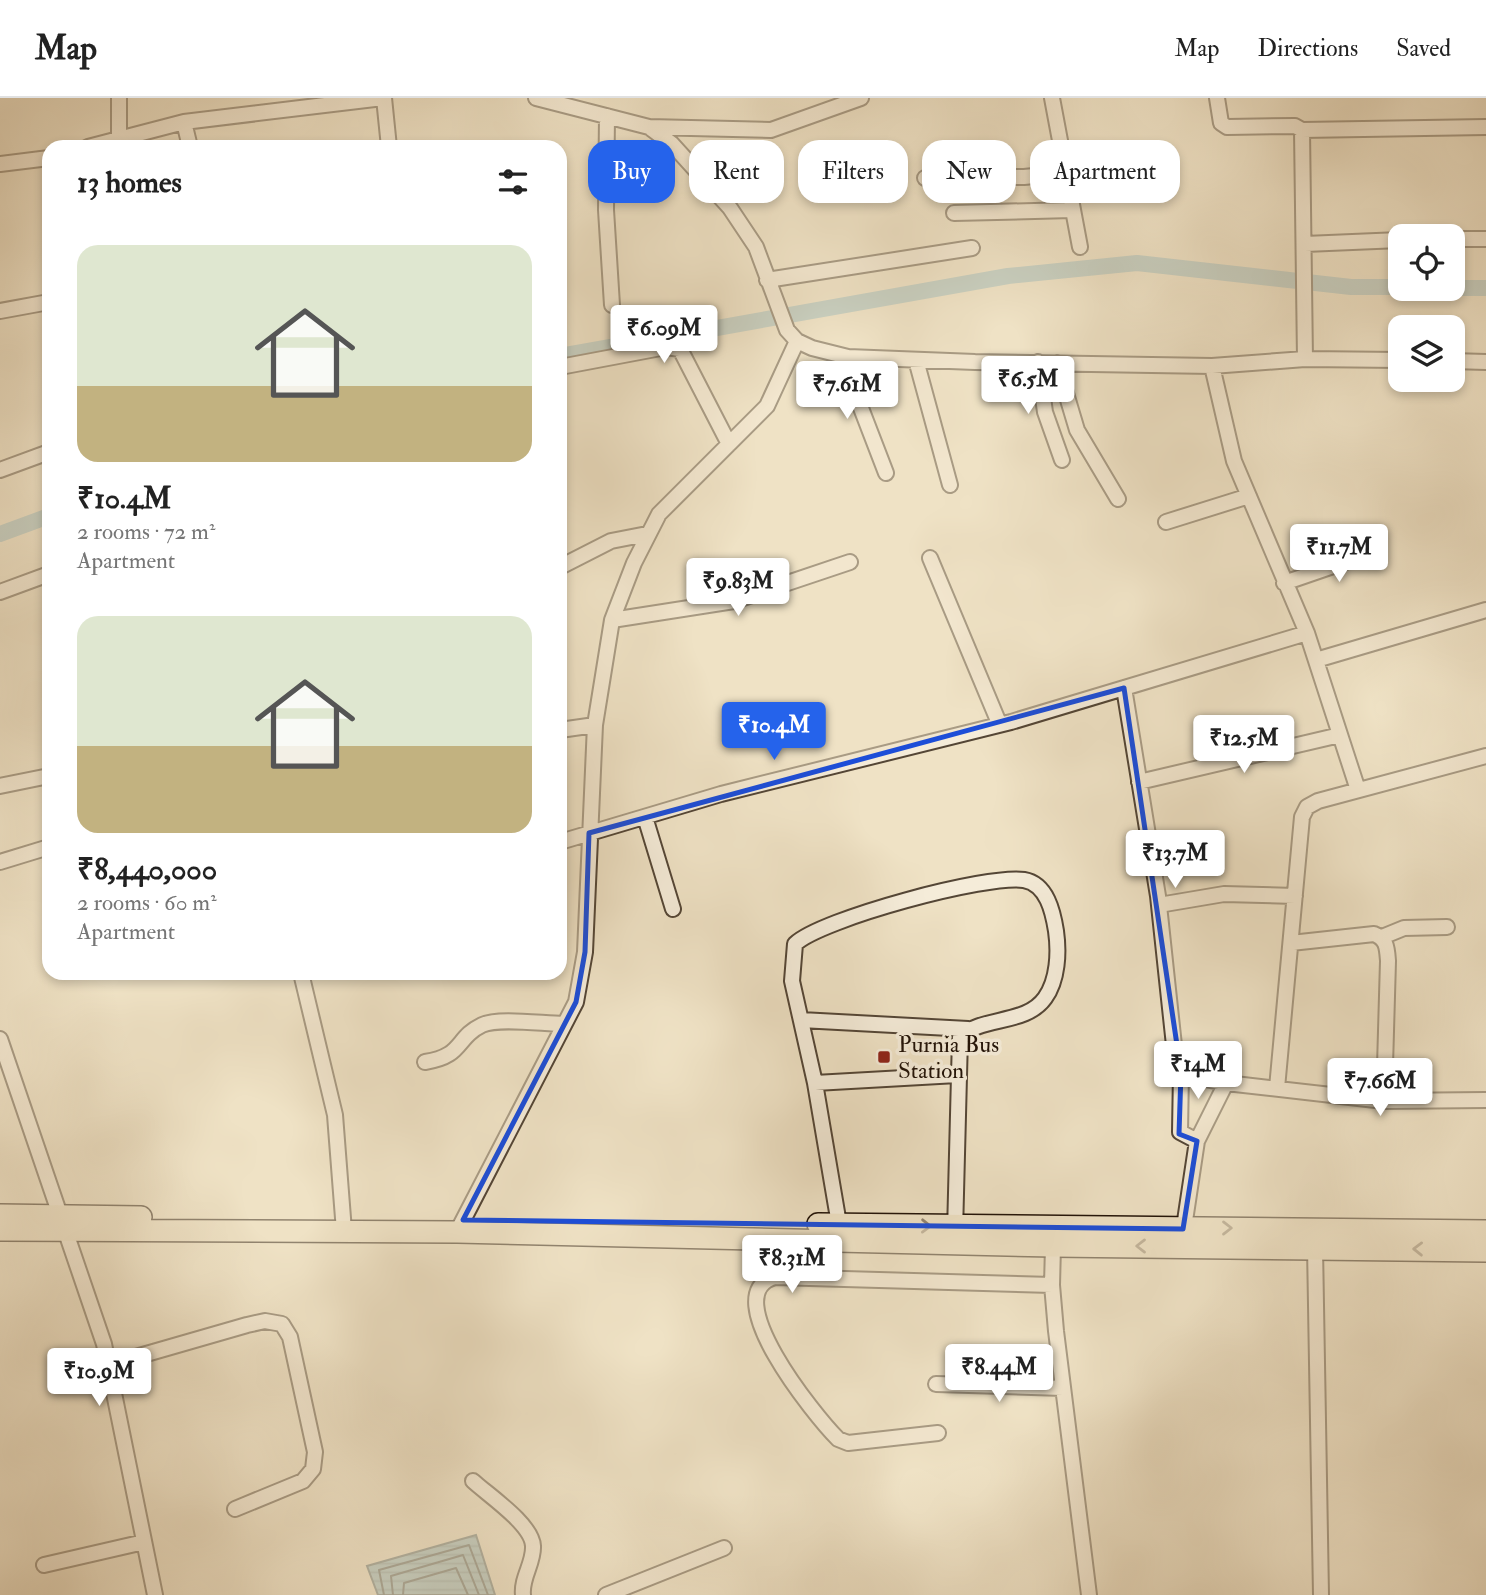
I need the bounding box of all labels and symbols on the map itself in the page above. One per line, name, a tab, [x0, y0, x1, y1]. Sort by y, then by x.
pin: ₹6.09M	[607, 306, 721, 365]
pin: ₹6.5M	[979, 356, 1077, 416]
pin: ₹7.61M	[790, 362, 904, 421]
pin: ₹11.7M	[1282, 524, 1396, 584]
pin: ₹9.83M	[681, 559, 795, 618]
pin: ₹10.4M	[717, 702, 831, 762]
pin: ₹12.5M	[1187, 716, 1301, 775]
pin: ₹13.7M	[1118, 830, 1232, 890]
place label: Purnia Bus Station	[898, 1030, 999, 1085]
pin: ₹14M	[1157, 1042, 1239, 1101]
marker: Purnia Bus Station	[876, 1049, 892, 1065]
pin: ₹7.66M	[1323, 1058, 1437, 1118]
one-way arrow	[920, 1219, 931, 1234]
one-way arrow	[1222, 1220, 1232, 1236]
pin: ₹8.31M	[735, 1236, 849, 1295]
one-way arrow	[1136, 1238, 1146, 1254]
one-way arrow	[1412, 1241, 1423, 1257]
pin: ₹8.44M	[942, 1344, 1056, 1404]
pin: ₹10.9M	[42, 1348, 156, 1408]

